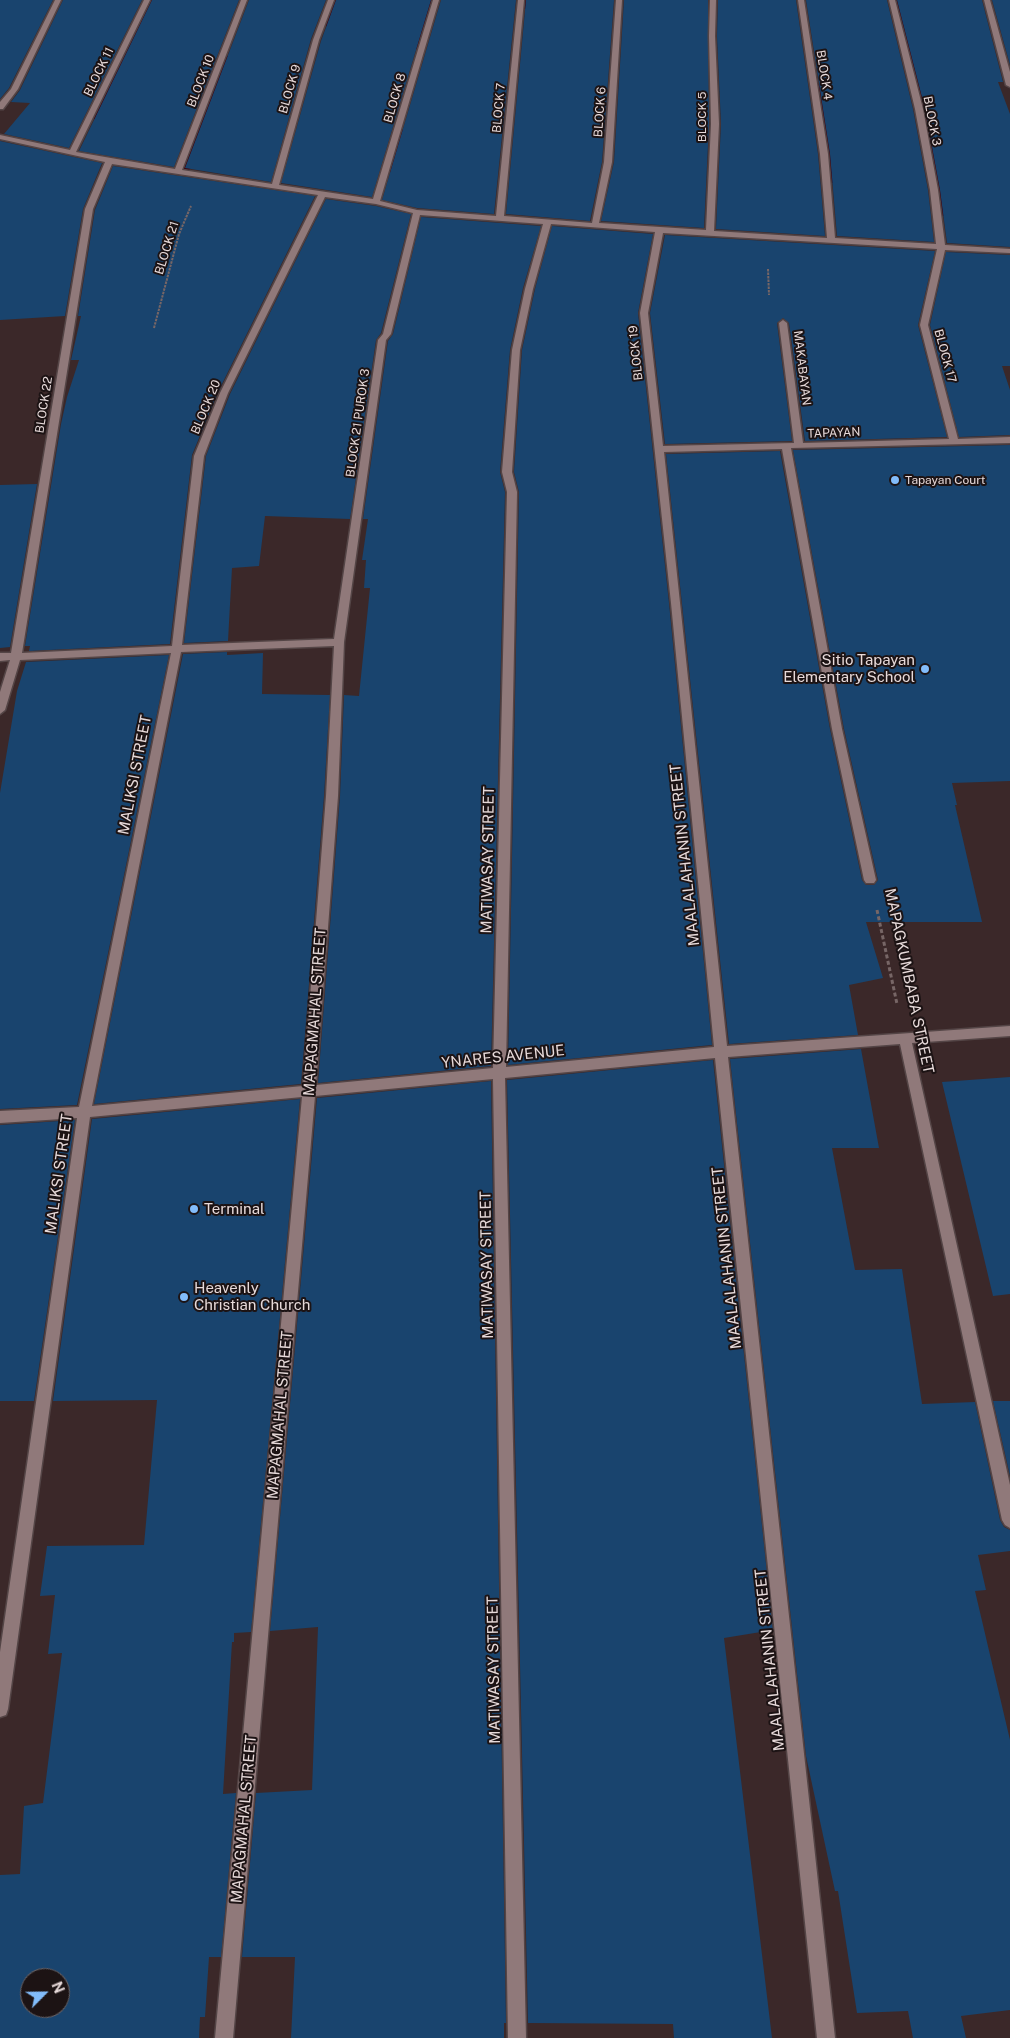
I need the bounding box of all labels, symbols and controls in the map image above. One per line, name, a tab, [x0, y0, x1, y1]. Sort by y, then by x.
street label: BLOCK 11	[81, 45, 117, 99]
street label: BLOCK 4	[813, 49, 835, 101]
street label: BLOCK 10	[184, 53, 218, 109]
street label: BLOCK 9	[276, 63, 304, 115]
street label: BLOCK 8	[381, 72, 409, 124]
street label: BLOCK 7	[490, 82, 508, 134]
street label: BLOCK 6	[591, 86, 609, 138]
street label: BLOCK 5	[695, 92, 709, 142]
street label: BLOCK 3	[920, 95, 944, 147]
street label: BLOCK 21	[152, 220, 182, 276]
street label: BLOCK 19	[626, 325, 646, 381]
street label: BLOCK 17	[931, 328, 959, 384]
street label: MAKABAYAN	[790, 330, 814, 406]
street label: BLOCK 21 PUROK 3	[343, 368, 373, 478]
street label: BLOCK 22	[32, 376, 56, 434]
street label: BLOCK 20	[188, 378, 224, 436]
street label: TAPAYAN	[807, 425, 861, 441]
place label: Tapayan Court	[905, 473, 986, 487]
marker: Tapayan Court	[889, 474, 901, 486]
place label: Sitio Tapayan Elementary School	[783, 651, 915, 686]
marker: Sitio Tapayan Elementary School	[919, 663, 931, 675]
street label: MALIKSI STREET	[115, 714, 155, 836]
street label: MAALALAHANIN STREET	[666, 763, 704, 947]
street label: MATIWASAY STREET	[478, 786, 498, 934]
street label: MAPAGKUMBABA STREET	[881, 887, 937, 1075]
street label: MAPAGMAHAL STREET	[300, 927, 330, 1097]
street label: YNARES AVENUE	[441, 1042, 565, 1072]
street label: MALIKSI STREET	[42, 1113, 76, 1235]
street label: MAALALAHANIN STREET	[708, 1166, 746, 1350]
street label: MATIWASAY STREET	[477, 1191, 497, 1339]
place label: Terminal	[204, 1200, 264, 1218]
marker: Terminal	[188, 1203, 200, 1215]
place label: Heavenly Christian Church	[194, 1279, 310, 1314]
marker: Heavenly Christian Church	[178, 1291, 190, 1303]
street label: MAPAGMAHAL STREET	[264, 1330, 296, 1500]
street label: MAALALAHANIN STREET	[751, 1568, 789, 1752]
street label: MATIWASAY STREET	[484, 1596, 504, 1744]
street label: MAPAGMAHAL STREET	[228, 1734, 260, 1904]
north arrow	[20, 1968, 70, 2018]
text: N	[48, 1979, 67, 1996]

